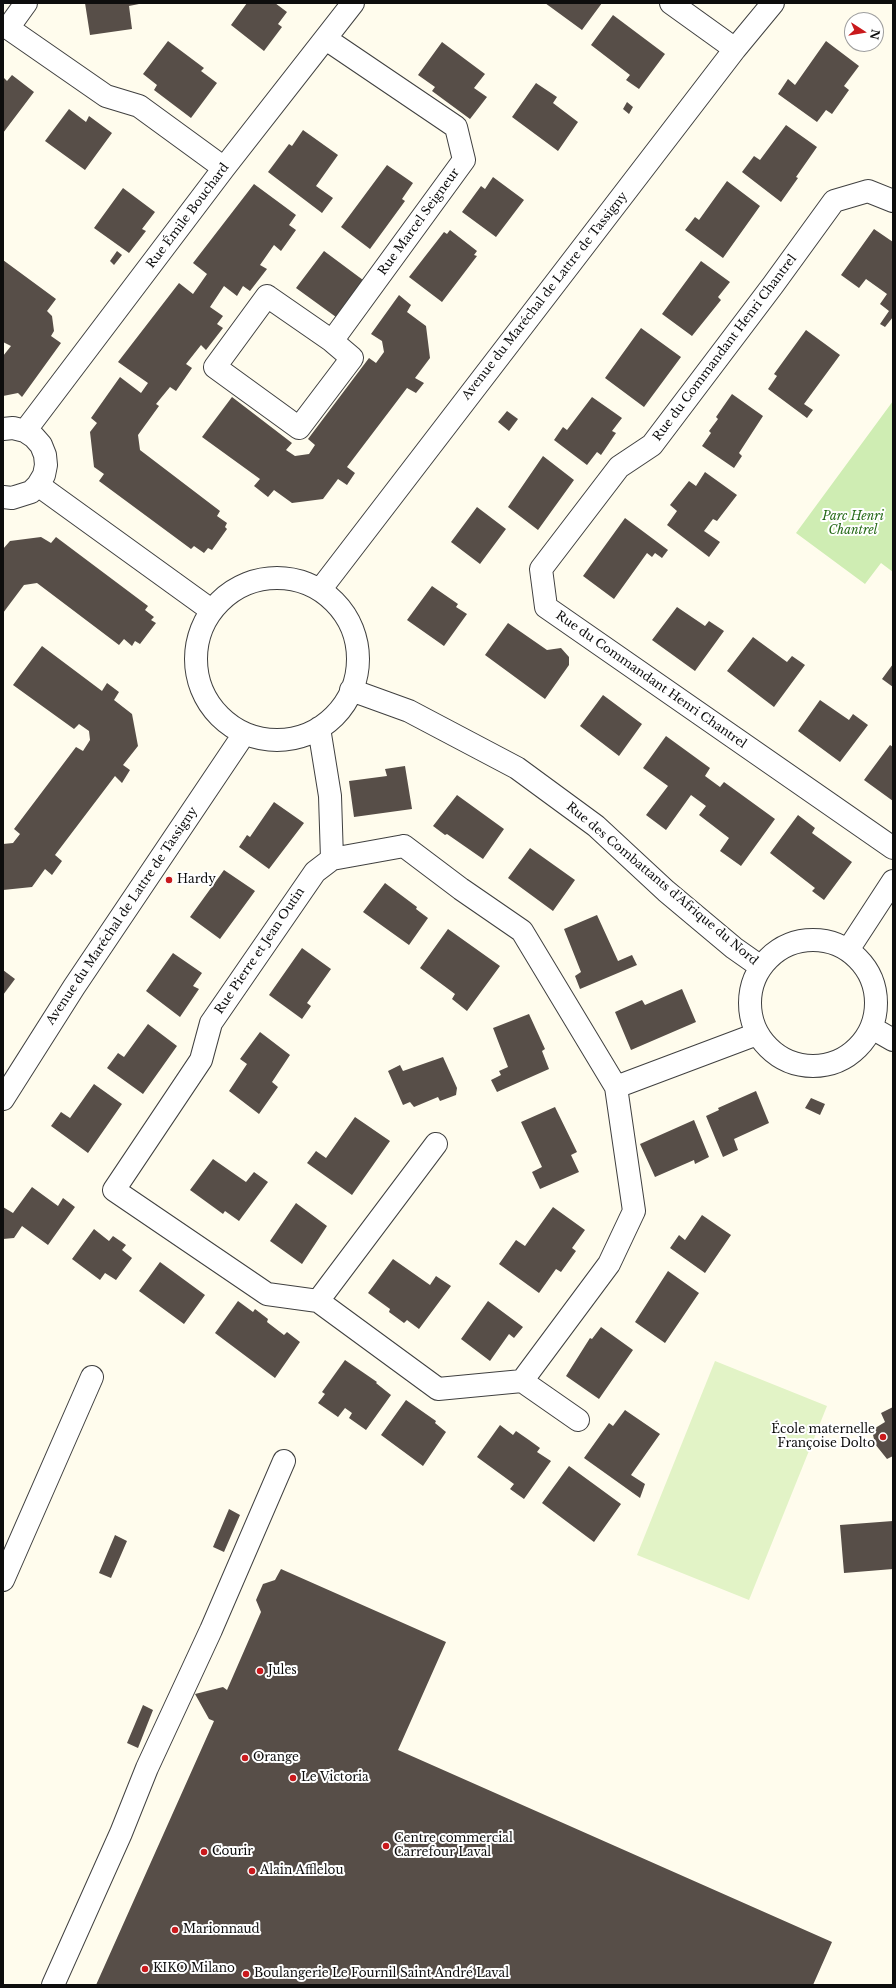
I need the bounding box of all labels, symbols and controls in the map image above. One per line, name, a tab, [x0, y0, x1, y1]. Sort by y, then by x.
north arrow	[844, 12, 884, 52]
text: N	[867, 28, 883, 41]
street label: Rue Émile Bouchard	[144, 161, 232, 271]
street label: Rue Marcel Seigneur	[375, 166, 463, 278]
street label: Avenue du Maréchal de Lattre de Tassigny	[459, 189, 631, 403]
street label: Rue du Commandant Henri Chantrel	[650, 252, 800, 444]
park label: Parc Henri Chantrel	[822, 510, 884, 538]
street label: Rue du Commandant Henri Chantrel	[553, 608, 749, 752]
street label: Rue des Combattants d'Afrique du Nord	[563, 800, 761, 968]
street label: Avenue du Maréchal de Lattre de Tassigny	[43, 804, 201, 1028]
place label: Hardy	[177, 873, 216, 887]
marker: Hardy	[164, 875, 174, 885]
street label: Rue Pierre et Jean Outin	[212, 885, 308, 1017]
place label: École maternelle Françoise Dolto	[771, 1423, 875, 1451]
marker: École maternelle Françoise Dolto	[878, 1432, 888, 1442]
place label: Jules	[268, 1664, 297, 1678]
marker: Jules	[255, 1666, 265, 1676]
place label: Orange	[253, 1751, 299, 1765]
marker: Orange	[240, 1753, 250, 1763]
place label: Le Victoria	[301, 1771, 369, 1785]
marker: Le Victoria	[288, 1773, 298, 1783]
place label: Centre commercial Carrefour Laval	[394, 1832, 513, 1860]
marker: Centre commercial Carrefour Laval	[381, 1841, 391, 1851]
place label: Courir	[212, 1845, 253, 1859]
marker: Courir	[199, 1847, 209, 1857]
place label: Alain Afflelou	[260, 1864, 344, 1878]
marker: Alain Afflelou	[247, 1866, 257, 1876]
place label: Marionnaud	[183, 1923, 260, 1937]
marker: Marionnaud	[170, 1925, 180, 1935]
place label: KIKO Milano	[153, 1962, 235, 1976]
marker: KIKO Milano	[140, 1964, 150, 1974]
place label: Boulangerie Le Fournil Saint André Laval	[254, 1967, 509, 1981]
marker: Boulangerie Le Fournil Saint André Laval	[241, 1969, 251, 1979]

